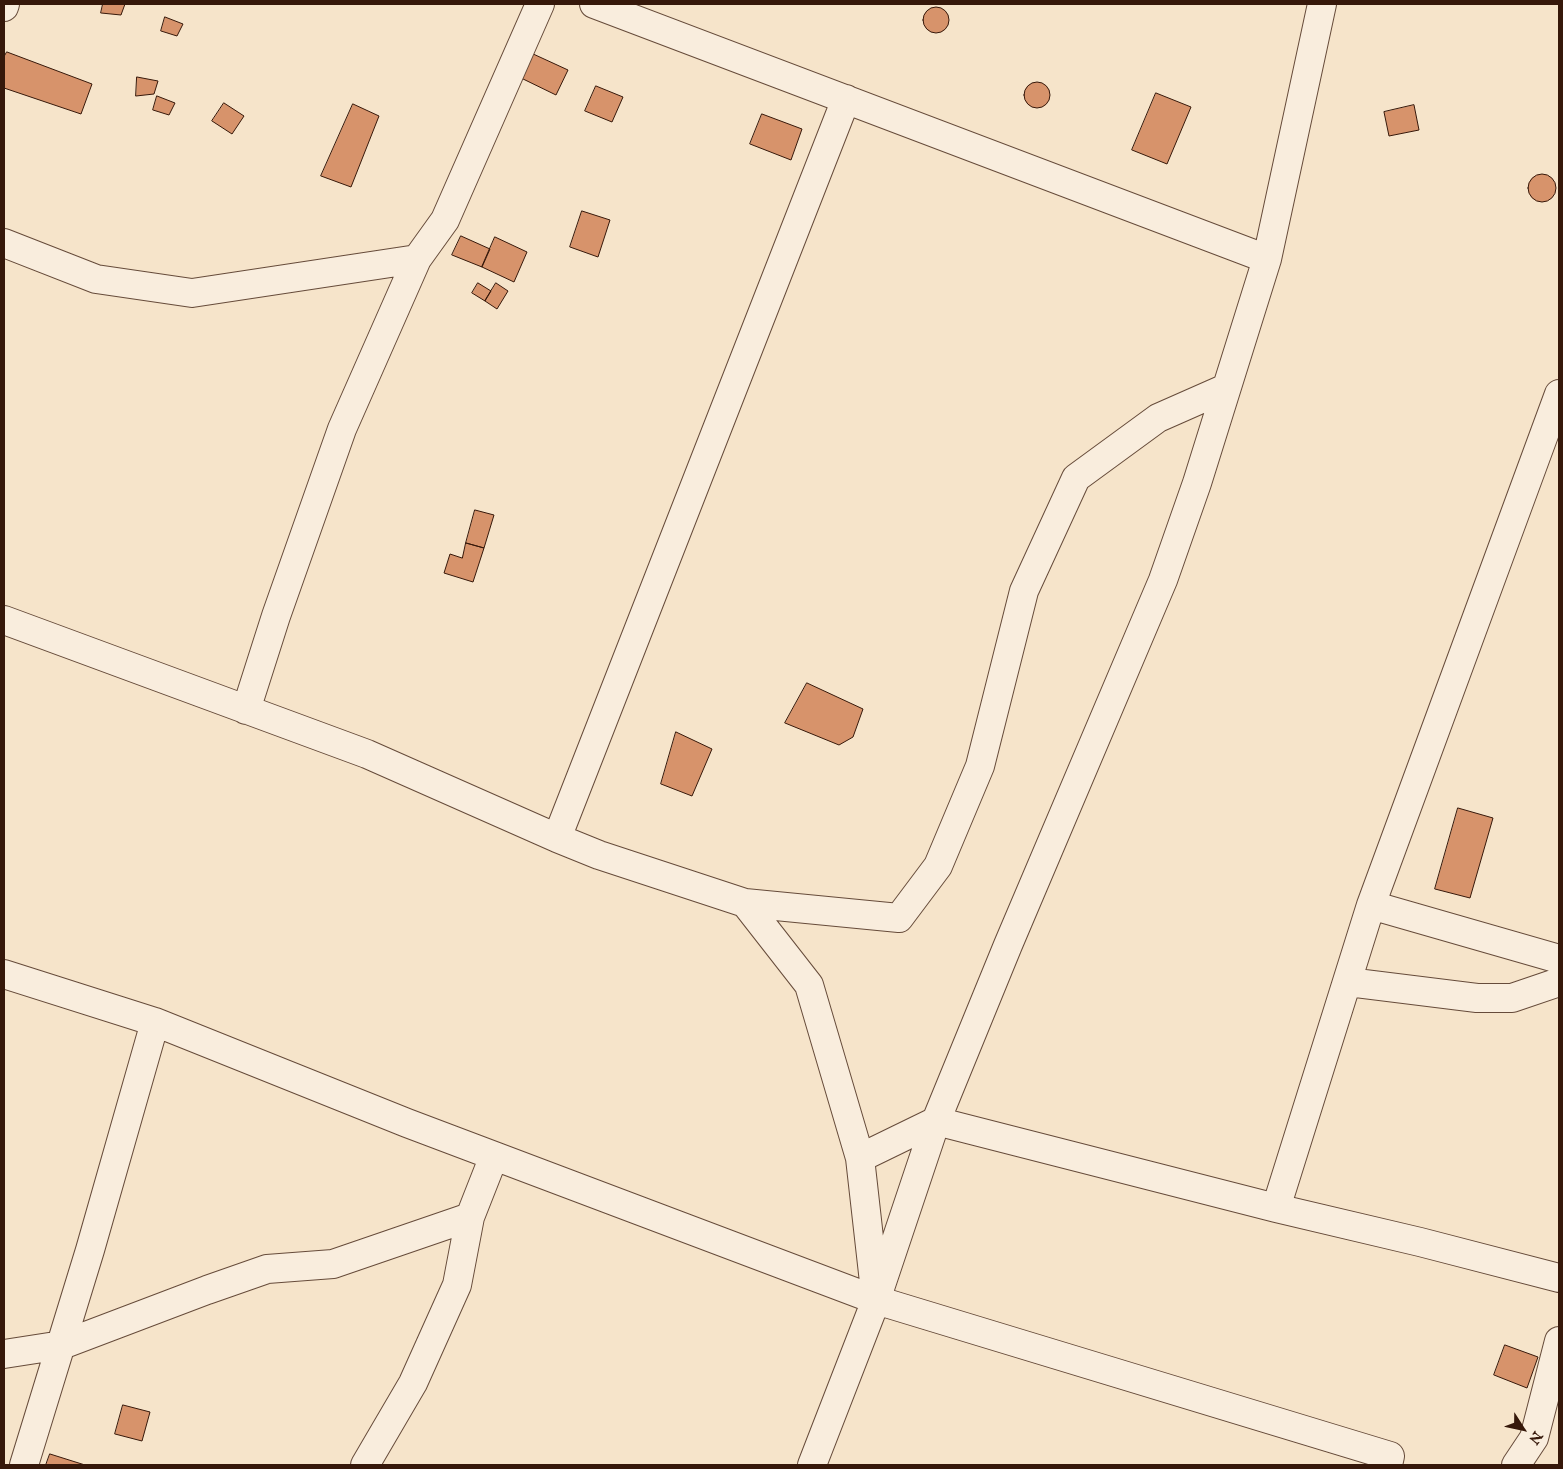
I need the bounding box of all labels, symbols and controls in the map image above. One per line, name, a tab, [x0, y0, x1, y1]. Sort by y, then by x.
north arrow	[1498, 1404, 1548, 1454]
text: N	[1524, 1427, 1546, 1448]

